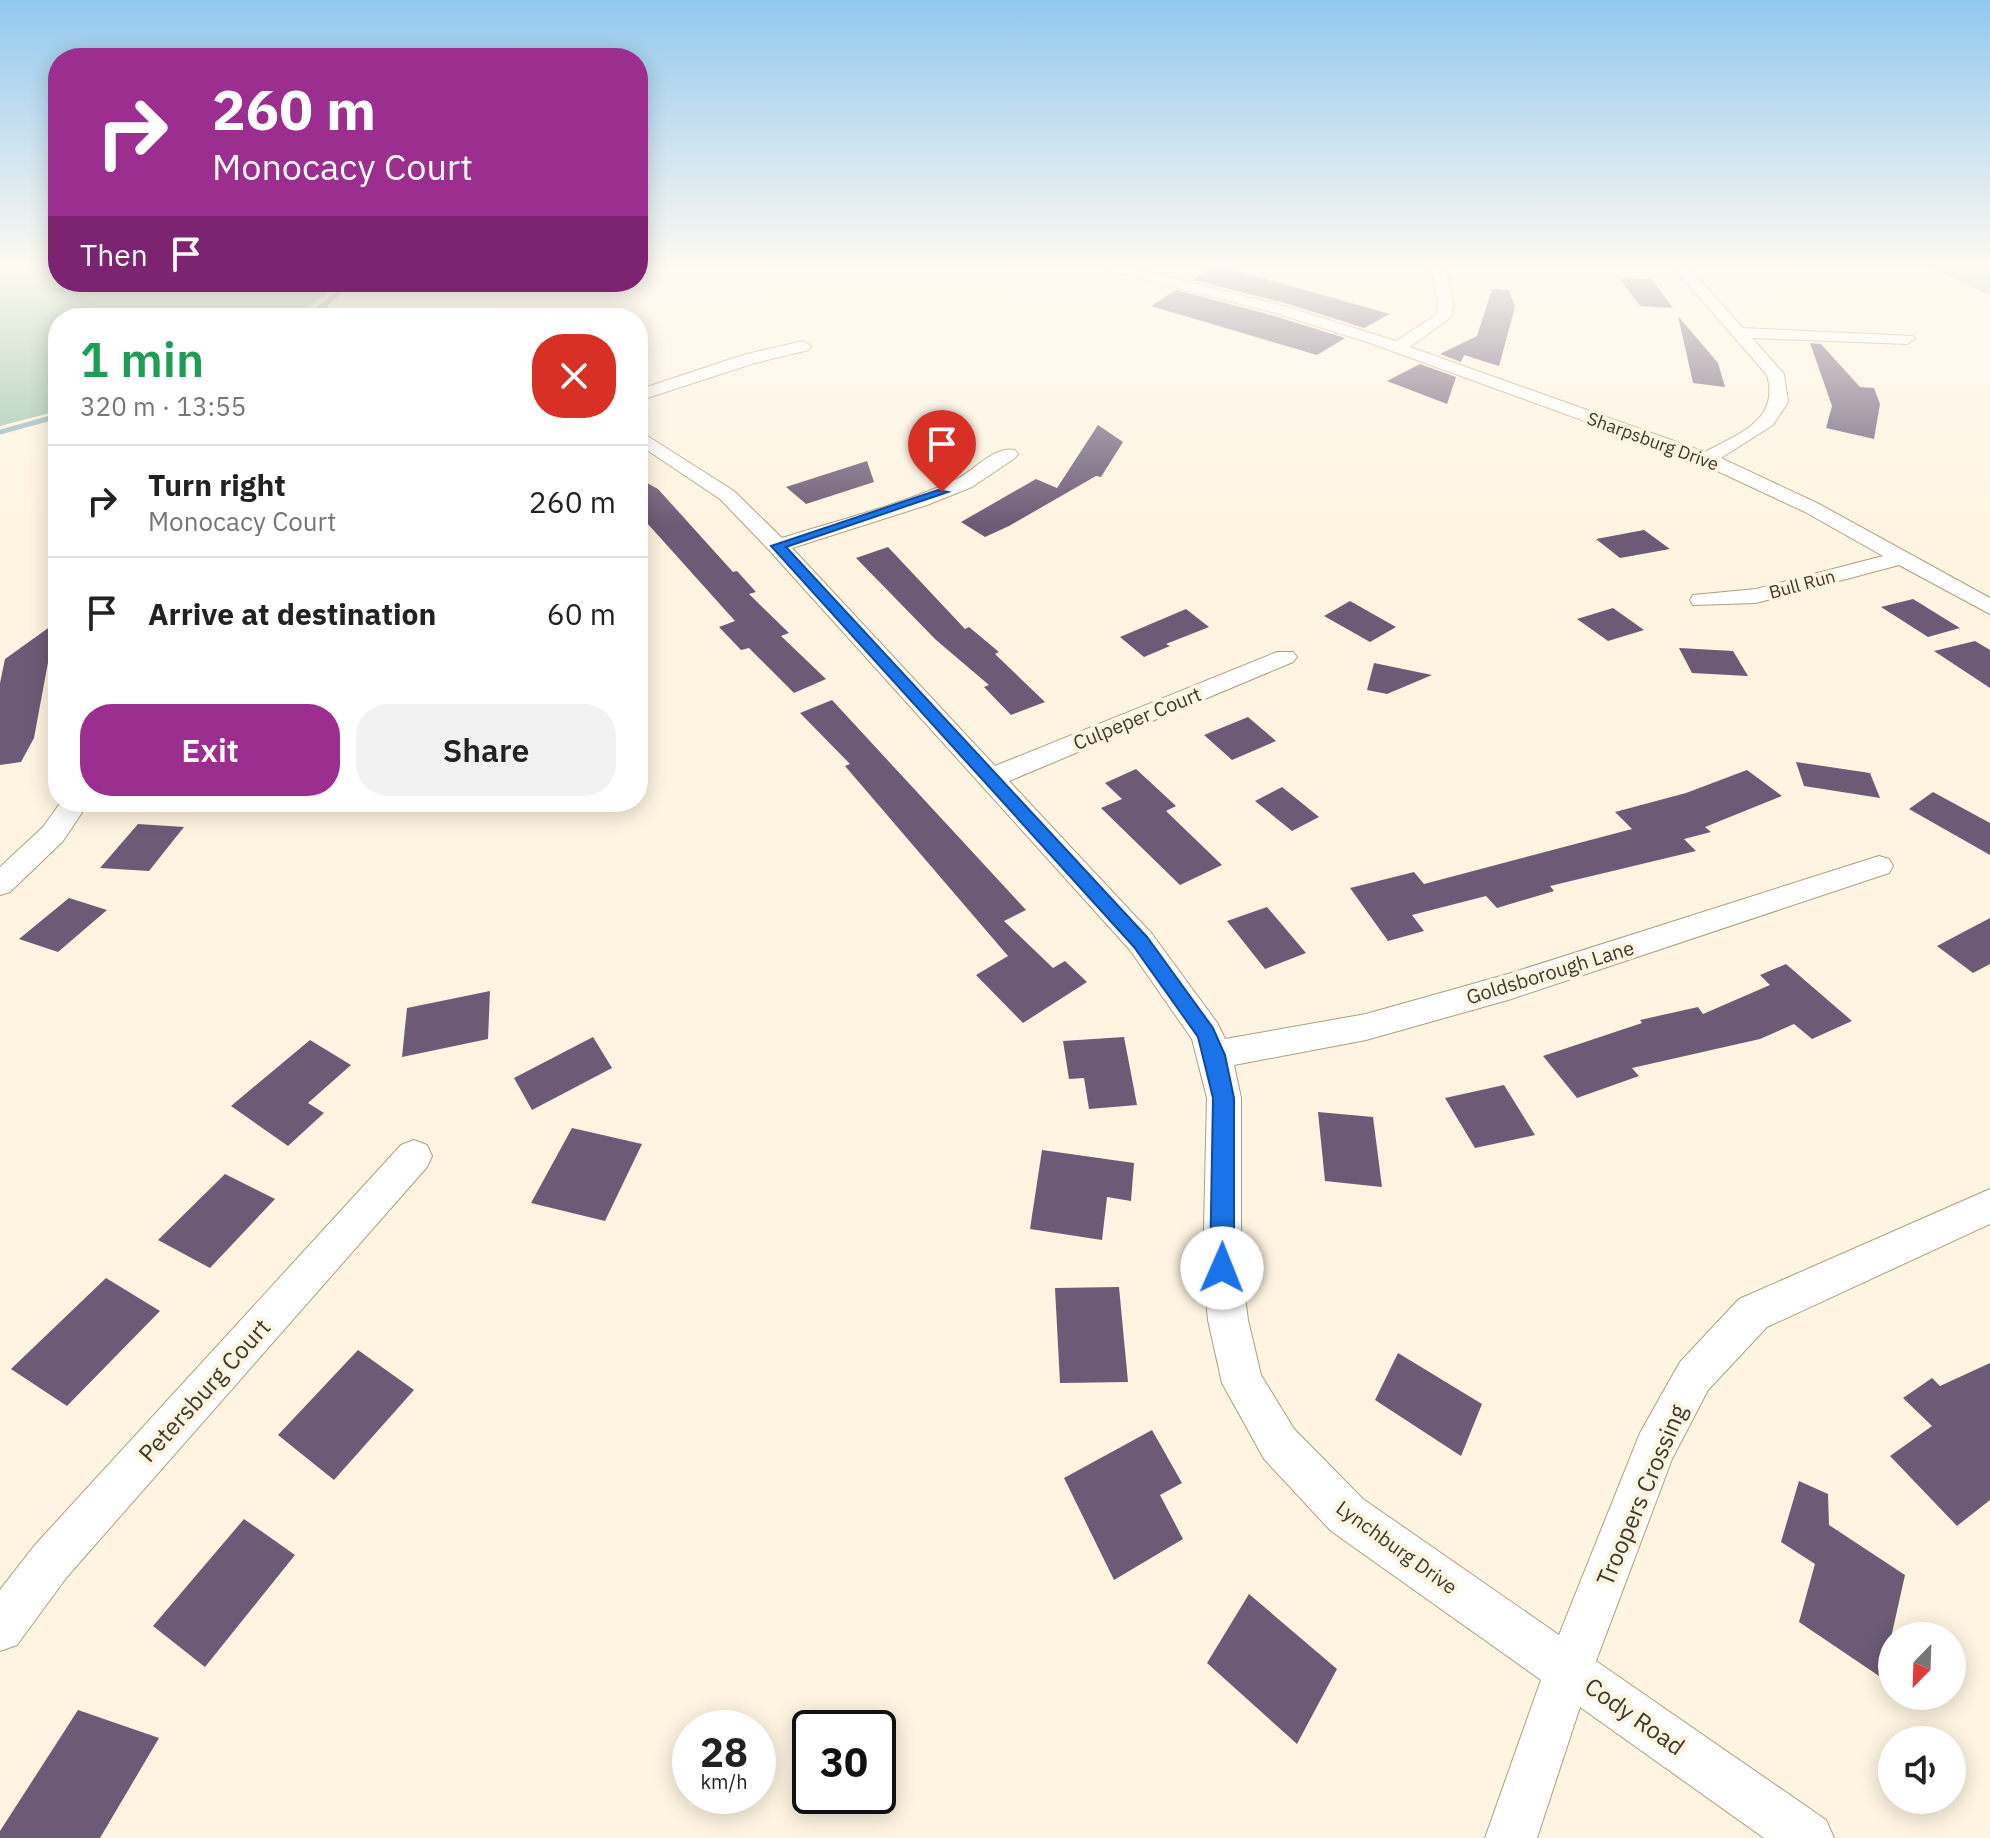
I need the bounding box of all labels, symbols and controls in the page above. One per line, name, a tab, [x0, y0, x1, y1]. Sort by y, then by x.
text: 260 m	[212, 73, 376, 145]
icon: right	[80, 80, 184, 184]
text: Monocacy Court	[212, 143, 473, 190]
icon: arrive	[164, 232, 208, 276]
text: Then	[80, 235, 148, 274]
text: 1 min	[80, 328, 204, 390]
button: close	[532, 334, 616, 418]
text: 320 m · 13:55	[80, 389, 246, 423]
street label: Sharpsburg Drive	[1584, 407, 1722, 476]
pin	[908, 410, 976, 492]
icon: arrive	[920, 422, 964, 466]
text: Turn right	[148, 465, 286, 504]
icon: right	[80, 479, 124, 523]
text: 260 m	[529, 482, 616, 521]
text: Monocacy Court	[148, 504, 336, 538]
street label: Bull Run	[1766, 564, 1838, 604]
icon: arrive	[80, 591, 124, 635]
text: Arrive at destination	[148, 594, 436, 633]
text: 60 m	[547, 594, 616, 633]
street label: Culpeper Court	[1069, 680, 1205, 756]
button: Exit	[80, 704, 340, 796]
button: Share	[356, 704, 616, 796]
street label: Goldsborough Lane	[1463, 934, 1637, 1010]
position arrow	[1180, 1226, 1264, 1310]
street label: Petersburg Court	[131, 1311, 277, 1469]
street label: Troopers Crossing	[1588, 1399, 1694, 1591]
street label: Lynchburg Drive	[1331, 1494, 1463, 1600]
north arrow	[1878, 1622, 1966, 1710]
map controls	[1878, 1622, 1966, 1814]
street label: Cody Road	[1579, 1670, 1691, 1762]
speed limit sign: 30	[792, 1710, 896, 1814]
text: 28	[700, 1726, 748, 1778]
button: sound	[1878, 1726, 1966, 1814]
text: km/h	[700, 1768, 748, 1795]

